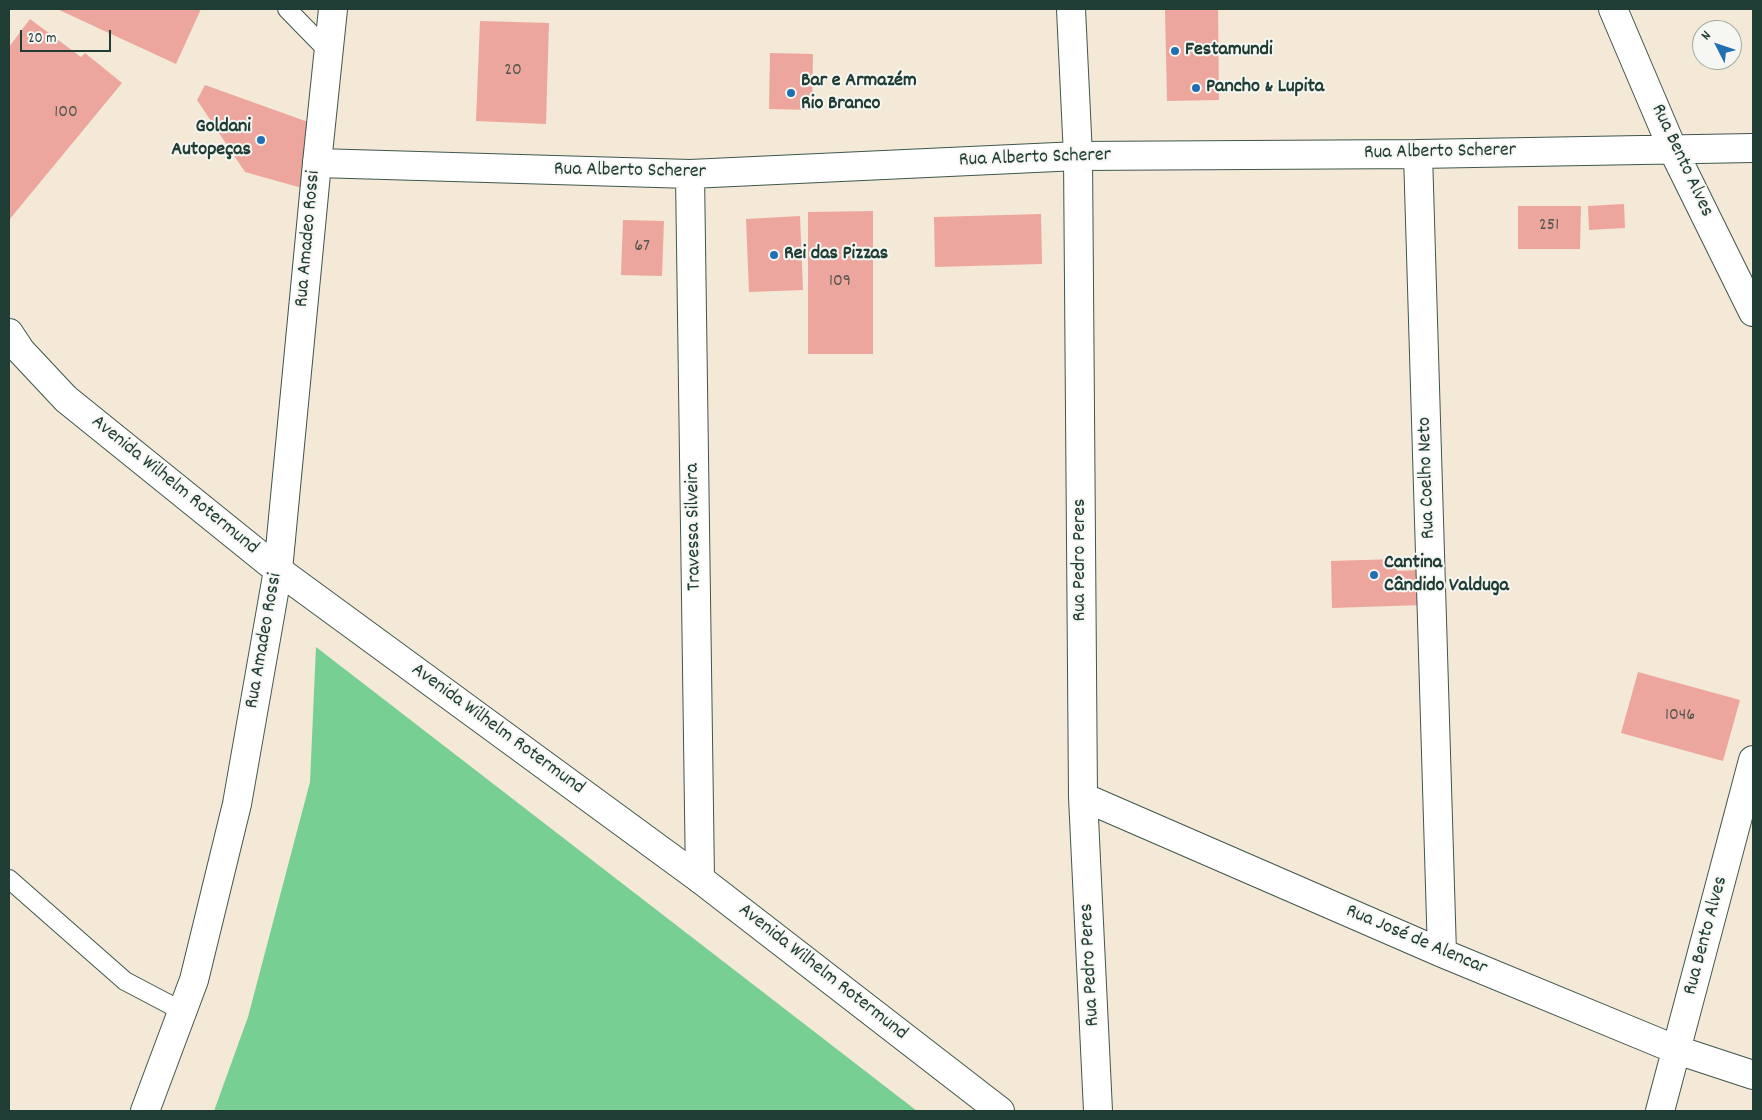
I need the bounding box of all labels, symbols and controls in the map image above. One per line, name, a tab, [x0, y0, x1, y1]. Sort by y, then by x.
scale bar	[22, 20, 114, 52]
north arrow	[1692, 20, 1742, 70]
text: N	[1697, 27, 1716, 45]
text: 20 m	[28, 28, 56, 50]
place label: Festamundi	[1185, 39, 1273, 63]
marker: Festamundi	[1169, 45, 1181, 57]
house number: 20	[504, 61, 522, 83]
place label: Bar e Armazém Rio Branco	[801, 70, 917, 117]
place label: Pancho & Lupita	[1206, 76, 1324, 100]
marker: Pancho & Lupita	[1190, 82, 1202, 94]
marker: Bar e Armazém Rio Branco	[785, 87, 797, 99]
street label: Rua Bento Alves	[1644, 101, 1718, 221]
house number: 100	[54, 103, 78, 125]
place label: Goldani Autopeças	[171, 116, 251, 163]
marker: Goldani Autopeças	[255, 134, 267, 146]
street label: Rua Alberto Scherer	[1364, 140, 1516, 166]
street label: Rua Alberto Scherer	[959, 144, 1111, 174]
street label: Rua Alberto Scherer	[554, 159, 706, 185]
street label: Rua Amadeo Rossi	[291, 170, 327, 308]
house number: 251	[1539, 216, 1559, 238]
house number: 67	[634, 237, 650, 259]
place label: Rei das Pizzas	[784, 243, 888, 267]
marker: Rei das Pizzas	[768, 249, 780, 261]
house number: 109	[829, 272, 851, 294]
street label: Avenida Wilhelm Rotermund	[85, 411, 263, 561]
street label: Rua Coelho Neto	[1414, 416, 1442, 540]
street label: Travessa Silveira	[682, 463, 708, 591]
street label: Rua Pedro Peres	[1069, 499, 1093, 621]
place label: Cantina Cândido Valduga	[1384, 552, 1509, 599]
marker: Cantina Cândido Valduga	[1368, 569, 1380, 581]
street label: Rua Amadeo Rossi	[241, 571, 289, 711]
street label: Avenida Wilhelm Rotermund	[406, 659, 588, 801]
house number: 1046	[1665, 706, 1695, 728]
street label: Rua Bento Alves	[1680, 874, 1734, 998]
street label: Avenida Wilhelm Rotermund	[732, 899, 912, 1047]
street label: Rua José de Alencar	[1342, 900, 1490, 982]
street label: Rua Pedro Peres	[1076, 903, 1106, 1027]

